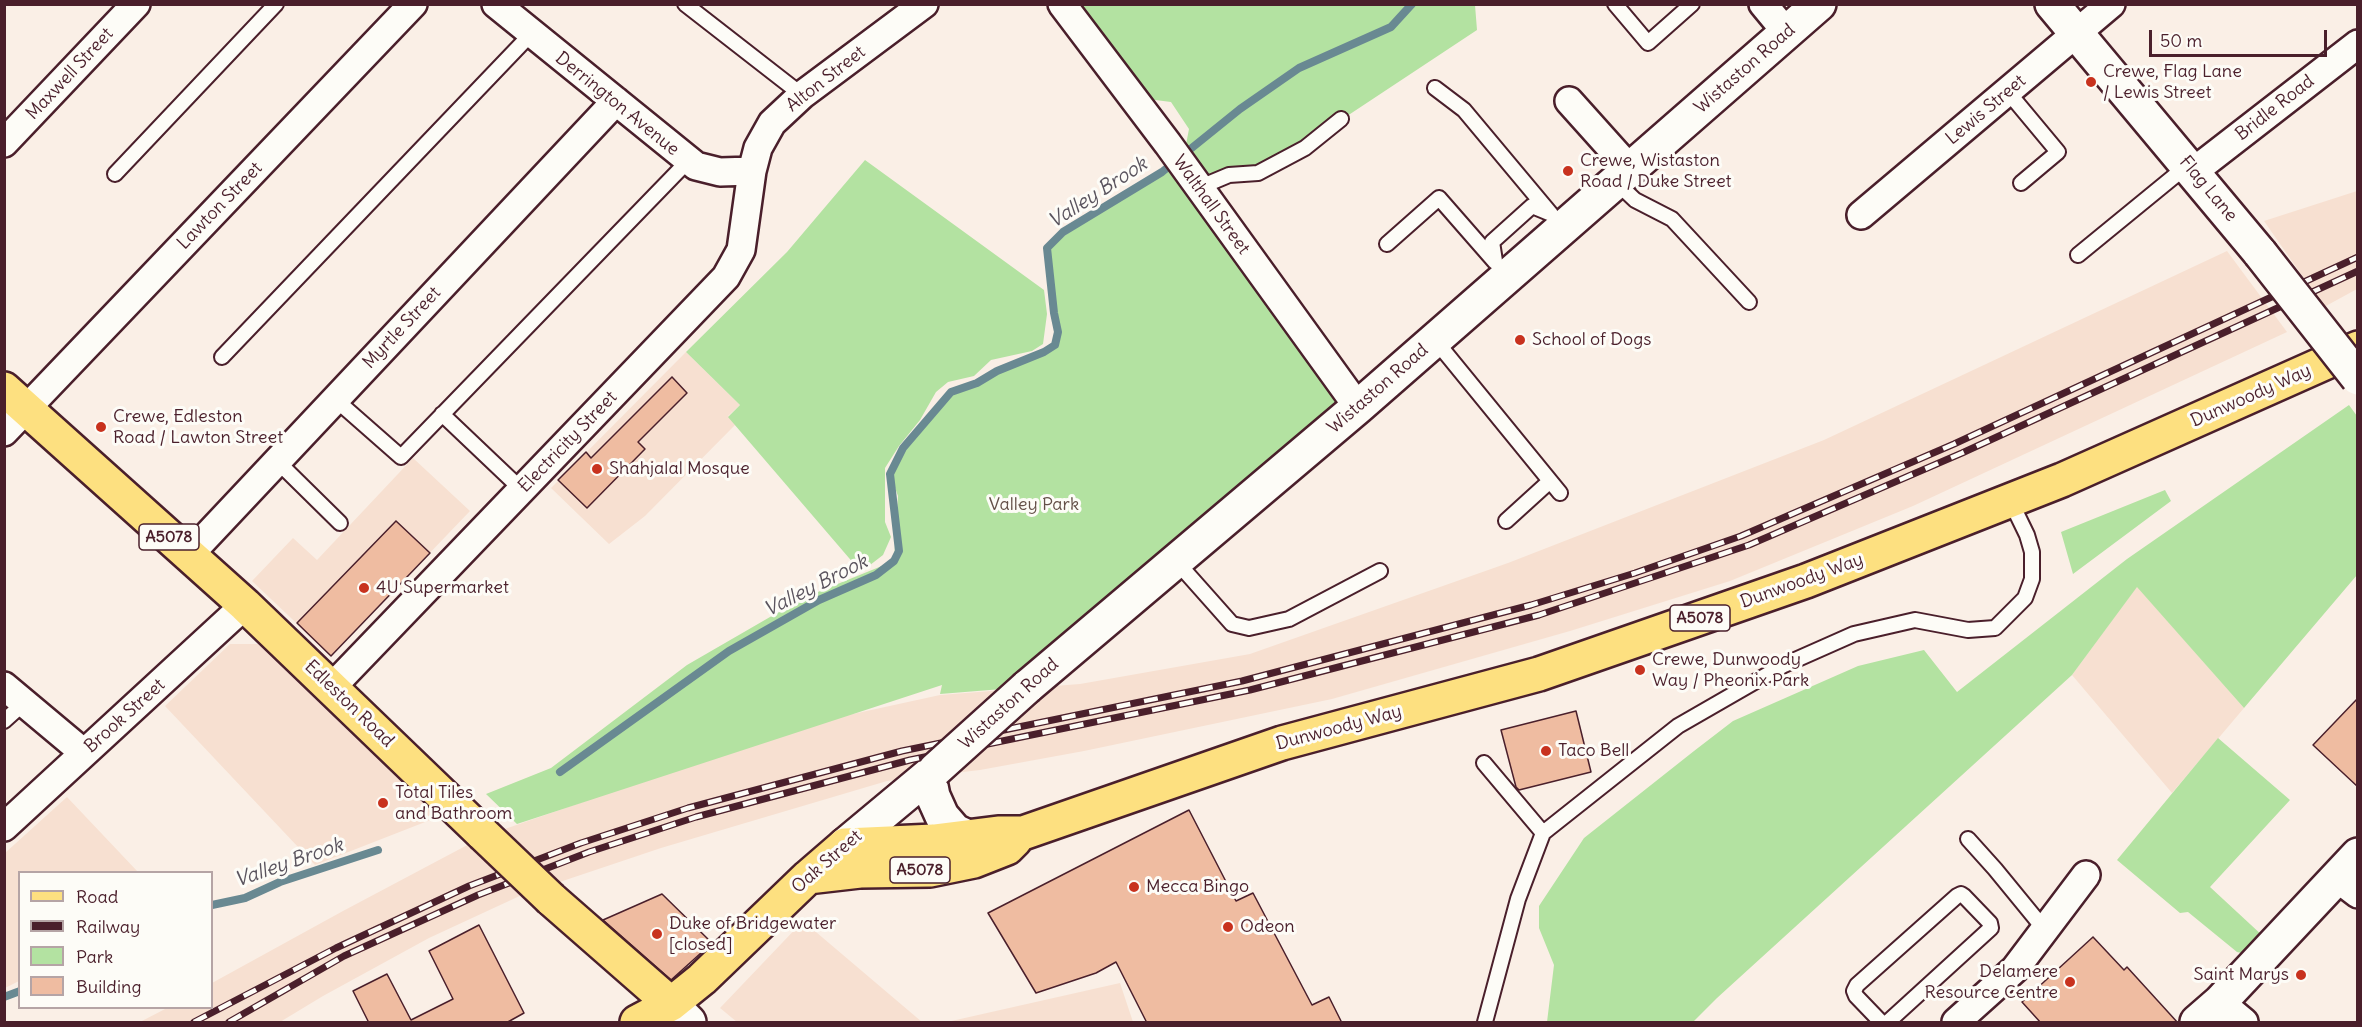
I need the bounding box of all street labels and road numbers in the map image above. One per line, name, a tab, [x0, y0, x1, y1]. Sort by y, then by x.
street label: Wistaston Road	[1690, 19, 1800, 119]
street label: Maxwell Street	[22, 24, 118, 124]
street label: Alton Street	[782, 41, 870, 117]
street label: Derrington Avenue	[551, 48, 683, 160]
street label: Lewis Street	[1942, 70, 2030, 150]
street label: Bridle Road	[2231, 71, 2319, 145]
street label: Walthall Street	[1168, 151, 1254, 259]
street label: Flag Lane	[2174, 152, 2242, 226]
street label: Lawton Street	[173, 158, 267, 254]
street label: Myrtle Street	[359, 283, 445, 373]
street label: Wistaston Road	[1323, 339, 1433, 439]
street label: Dunwoody Way	[2188, 360, 2314, 432]
street label: Electricity Street	[514, 387, 622, 497]
road number: A5078	[139, 524, 199, 550]
street label: Dunwoody Way	[1738, 549, 1866, 613]
road number: A5078	[1670, 605, 1730, 631]
street label: Wistaston Road	[955, 654, 1063, 754]
street label: Edleston Road	[300, 656, 398, 752]
street label: Brook Street	[80, 674, 170, 758]
street label: Dunwoody Way	[1274, 701, 1404, 755]
street label: Oak Street	[788, 826, 866, 898]
road number: A5078	[890, 857, 950, 883]

